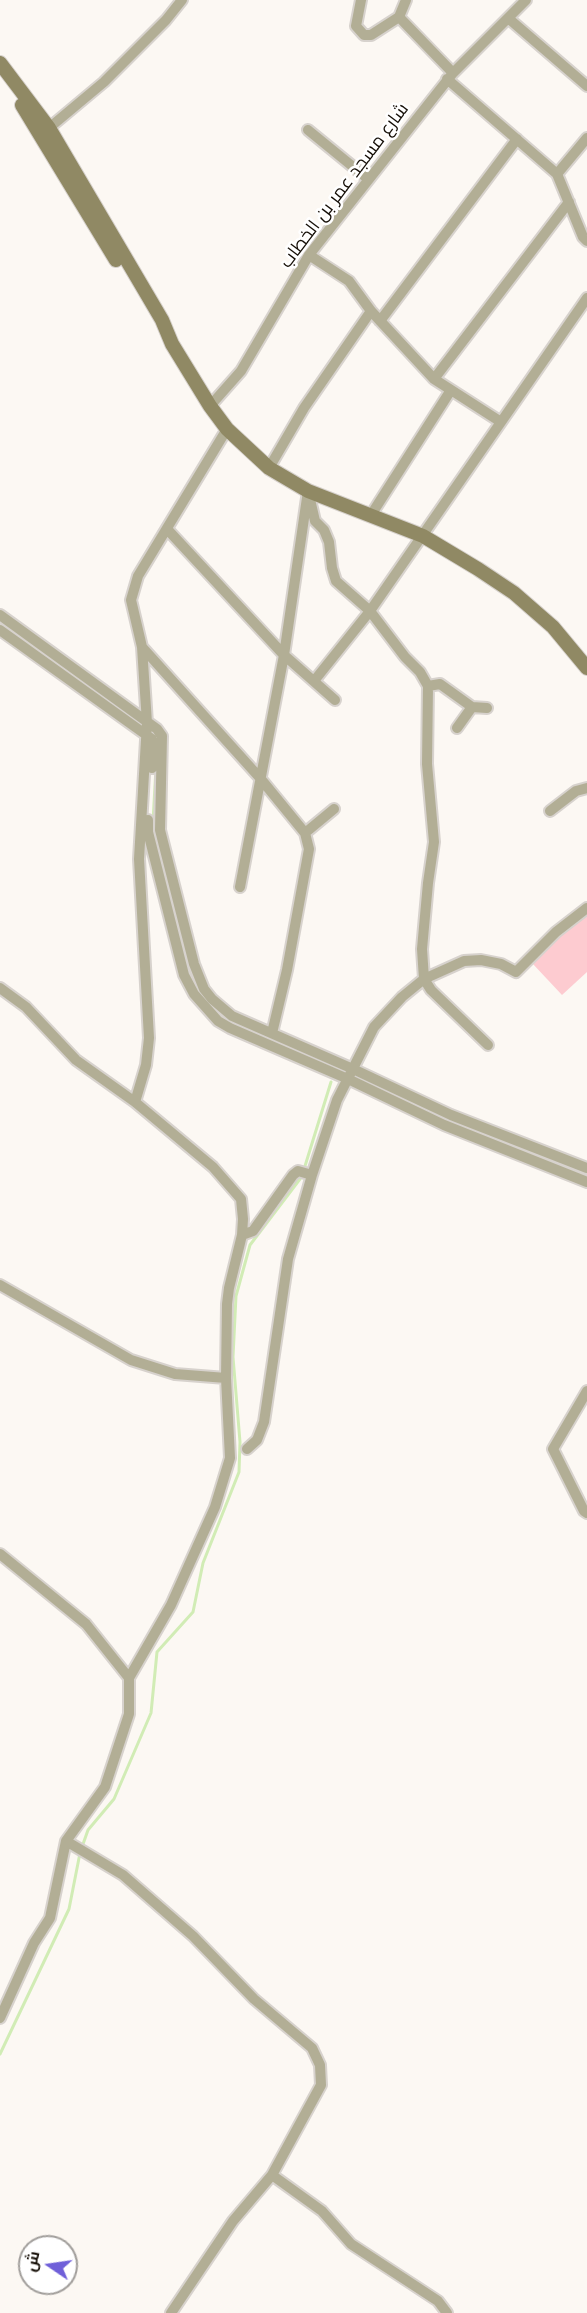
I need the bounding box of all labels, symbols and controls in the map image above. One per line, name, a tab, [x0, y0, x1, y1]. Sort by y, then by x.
street label: شارع مسجد عمر بن الخطاب	[276, 99, 414, 273]
north arrow	[18, 2235, 78, 2295]
text: ش	[18, 2249, 45, 2274]

